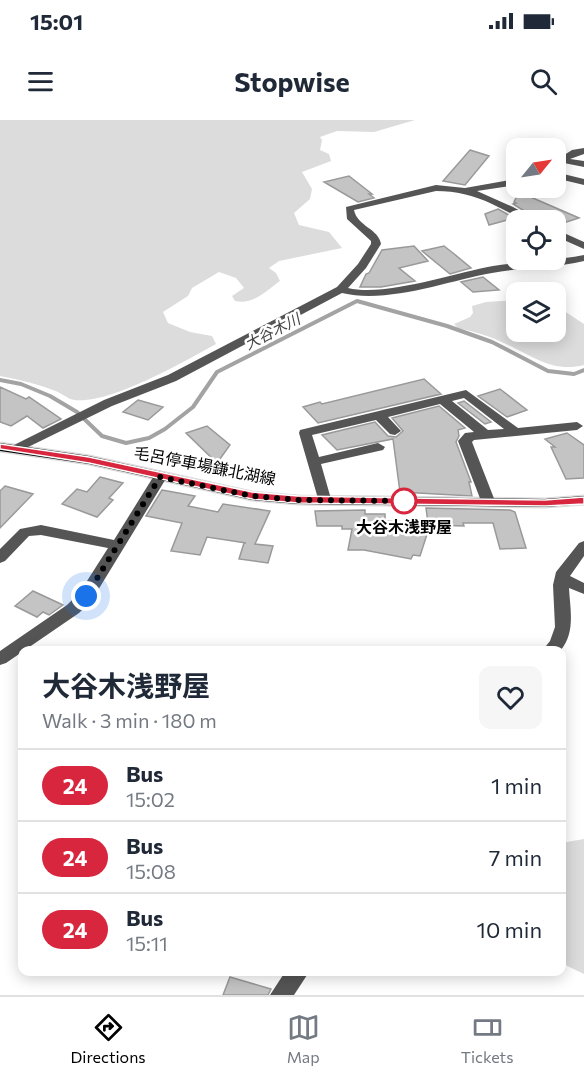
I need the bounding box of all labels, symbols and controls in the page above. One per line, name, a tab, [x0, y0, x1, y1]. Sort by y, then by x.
text: 15:01	[30, 8, 83, 35]
icon: menu	[24, 65, 57, 98]
text: Stopwise	[234, 65, 350, 98]
icon: search	[527, 65, 560, 98]
north arrow	[506, 138, 566, 198]
map controls	[506, 138, 566, 342]
button: locate	[506, 210, 566, 270]
button: layers	[506, 282, 566, 342]
water label: 大谷木川	[241, 308, 305, 353]
street label: 毛呂停車場鎌北湖線	[133, 442, 277, 488]
marker: 大谷木浅野屋	[391, 488, 417, 514]
place label: 大谷木浅野屋	[356, 517, 452, 536]
your location	[71, 581, 101, 611]
button: heart	[479, 666, 542, 729]
text: 大谷木浅野屋	[42, 668, 210, 702]
text: Walk · 3 min · 180 m	[42, 708, 217, 732]
text: Bus	[126, 760, 163, 787]
text: 1 min	[491, 772, 542, 799]
text: 24	[63, 773, 87, 798]
text: 15:02	[126, 787, 175, 811]
text: Bus	[126, 832, 163, 859]
text: 7 min	[489, 844, 542, 871]
text: 24	[63, 845, 87, 870]
text: 15:08	[126, 859, 176, 883]
text: Bus	[126, 904, 163, 931]
text: 10 min	[477, 916, 542, 943]
text: 24	[63, 917, 87, 942]
text: 15:11	[126, 931, 168, 955]
tab: Directions	[71, 1011, 146, 1066]
tab: Map	[287, 1011, 320, 1066]
tab: Tickets	[461, 1011, 513, 1066]

